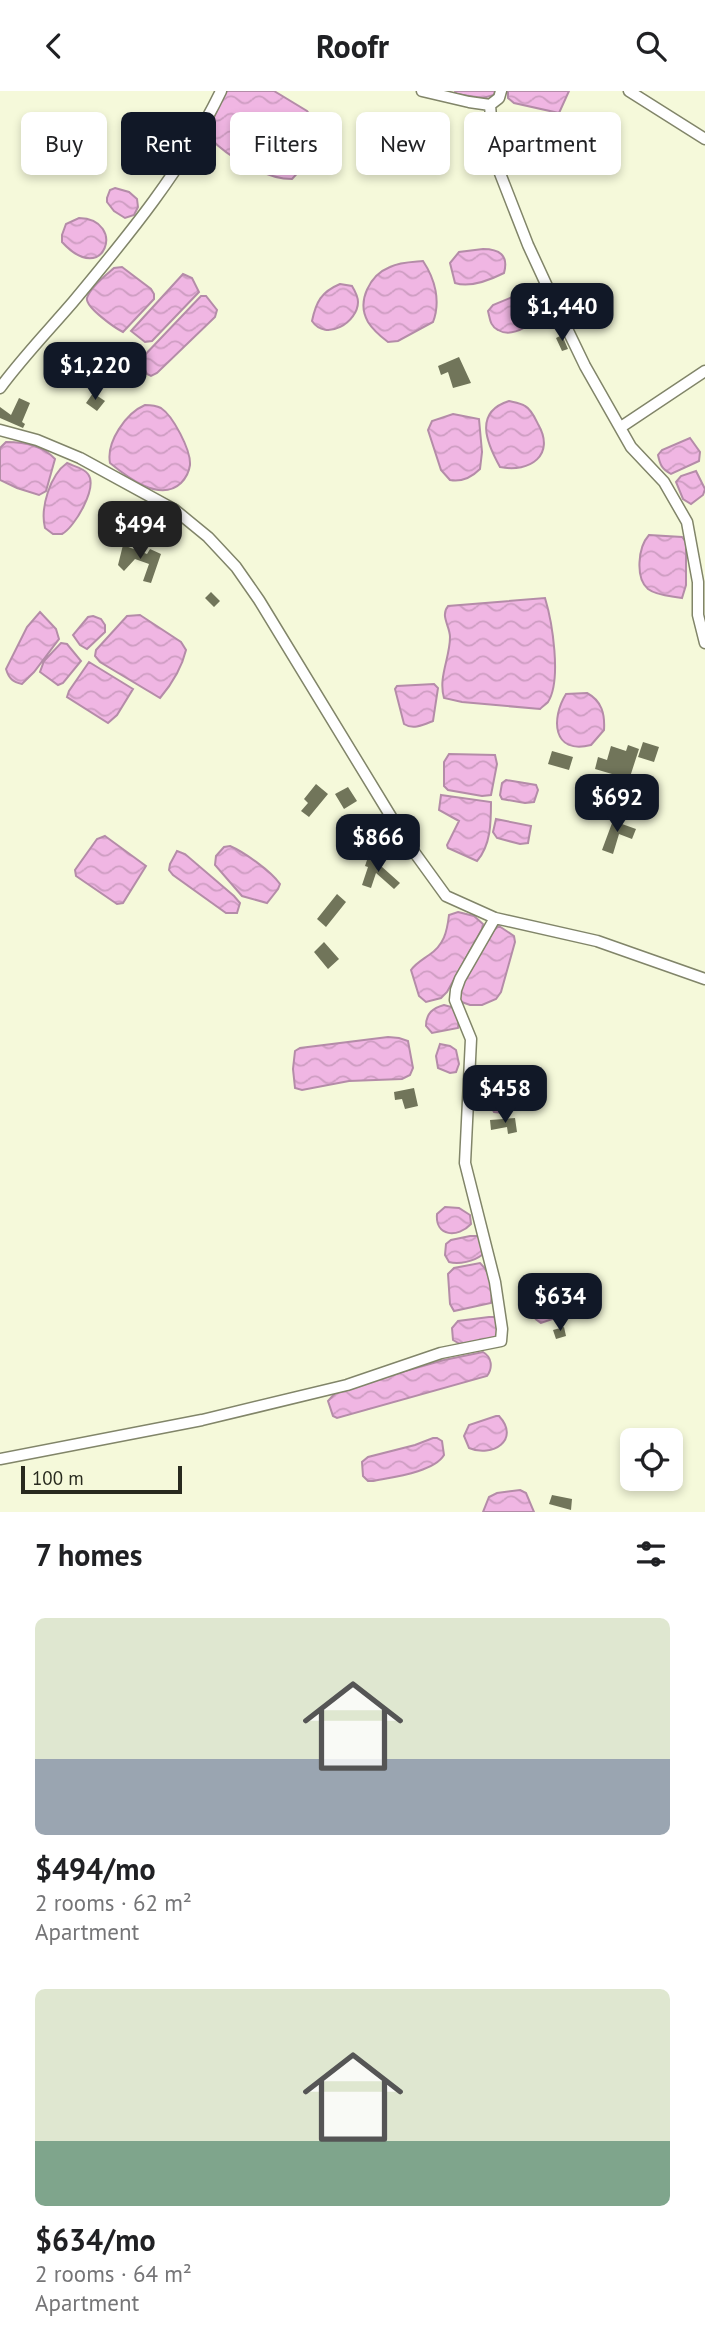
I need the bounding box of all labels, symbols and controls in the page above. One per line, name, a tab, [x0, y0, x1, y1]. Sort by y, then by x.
text: Roofr	[316, 25, 389, 67]
icon: back	[35, 27, 73, 65]
icon: search	[632, 27, 670, 65]
chip: Buy	[21, 112, 107, 175]
chip: Rent	[121, 112, 216, 175]
chip: Filters	[230, 112, 342, 175]
chip: New	[356, 112, 450, 175]
chip: Apartment	[464, 112, 621, 175]
pin: $1,440	[505, 283, 619, 343]
text: $1,440	[526, 291, 598, 320]
pin: $1,220	[38, 343, 152, 402]
text: $1,220	[59, 350, 131, 379]
pin: $494	[99, 501, 181, 561]
text: $494	[114, 509, 166, 538]
pin: $692	[576, 775, 658, 834]
text: $692	[591, 782, 643, 811]
pin: $866	[337, 815, 419, 874]
text: $866	[352, 822, 404, 851]
pin: $458	[464, 1065, 546, 1125]
text: $458	[479, 1073, 531, 1102]
pin: $634	[519, 1273, 601, 1333]
text: $634	[534, 1281, 586, 1310]
map controls	[620, 1428, 683, 1491]
button: locate	[620, 1428, 683, 1491]
scale bar	[21, 1463, 182, 1495]
text: 100 m	[32, 1466, 84, 1490]
text: 7 homes	[35, 1535, 143, 1574]
icon: filters	[632, 1535, 670, 1573]
icon: home	[290, 1663, 416, 1789]
text: $494/mo	[35, 1849, 156, 1888]
text: 2 rooms · 62 m²	[35, 1888, 192, 1917]
text: Apartment	[35, 1917, 139, 1946]
icon: home	[290, 2034, 416, 2160]
text: $634/mo	[35, 2220, 156, 2259]
text: 2 rooms · 64 m²	[35, 2259, 192, 2288]
text: Apartment	[35, 2288, 139, 2317]

